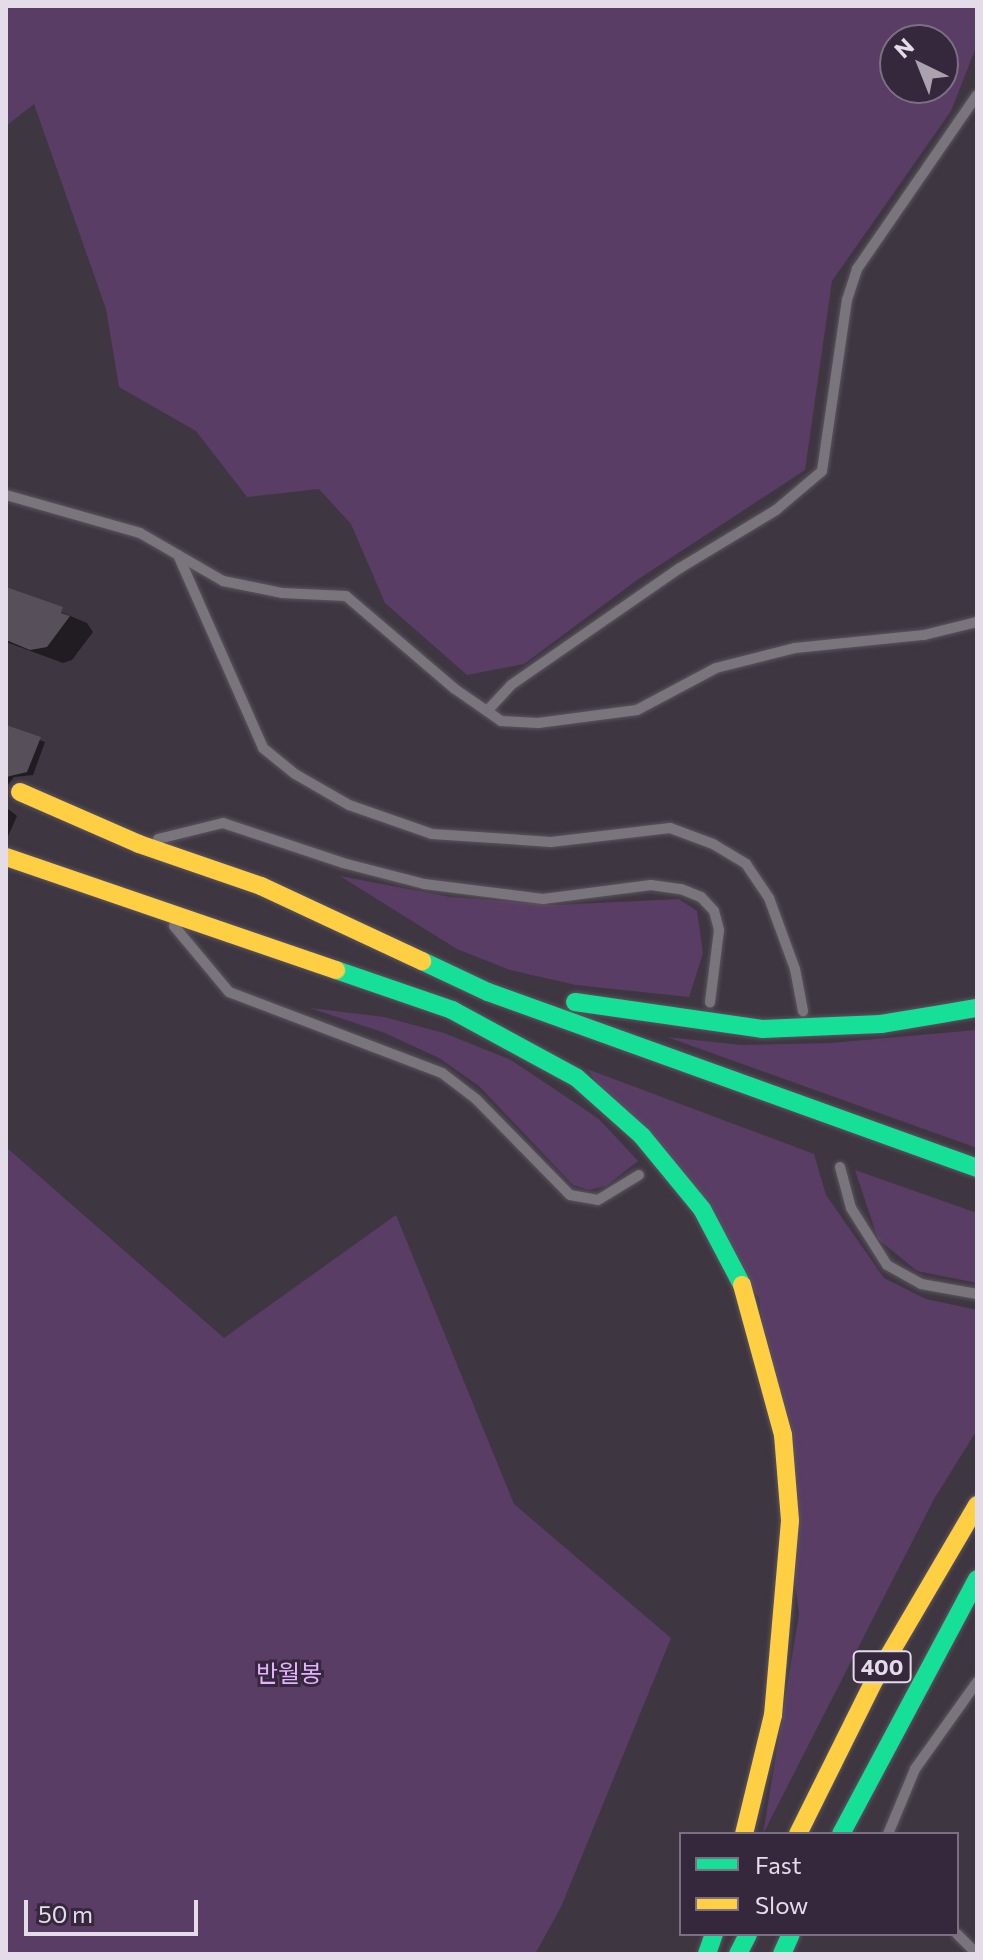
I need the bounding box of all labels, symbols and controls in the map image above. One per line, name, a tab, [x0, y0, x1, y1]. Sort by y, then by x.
north arrow	[879, 24, 959, 104]
text: N	[888, 32, 919, 63]
road number: 400	[852, 1649, 912, 1685]
park label: 반월봉	[256, 1659, 322, 1687]
legend	[679, 1832, 959, 1936]
text: Fast	[755, 1850, 802, 1879]
scale bar	[28, 1884, 202, 1934]
text: Slow	[755, 1890, 808, 1919]
text: 50 m	[38, 1899, 93, 1928]

